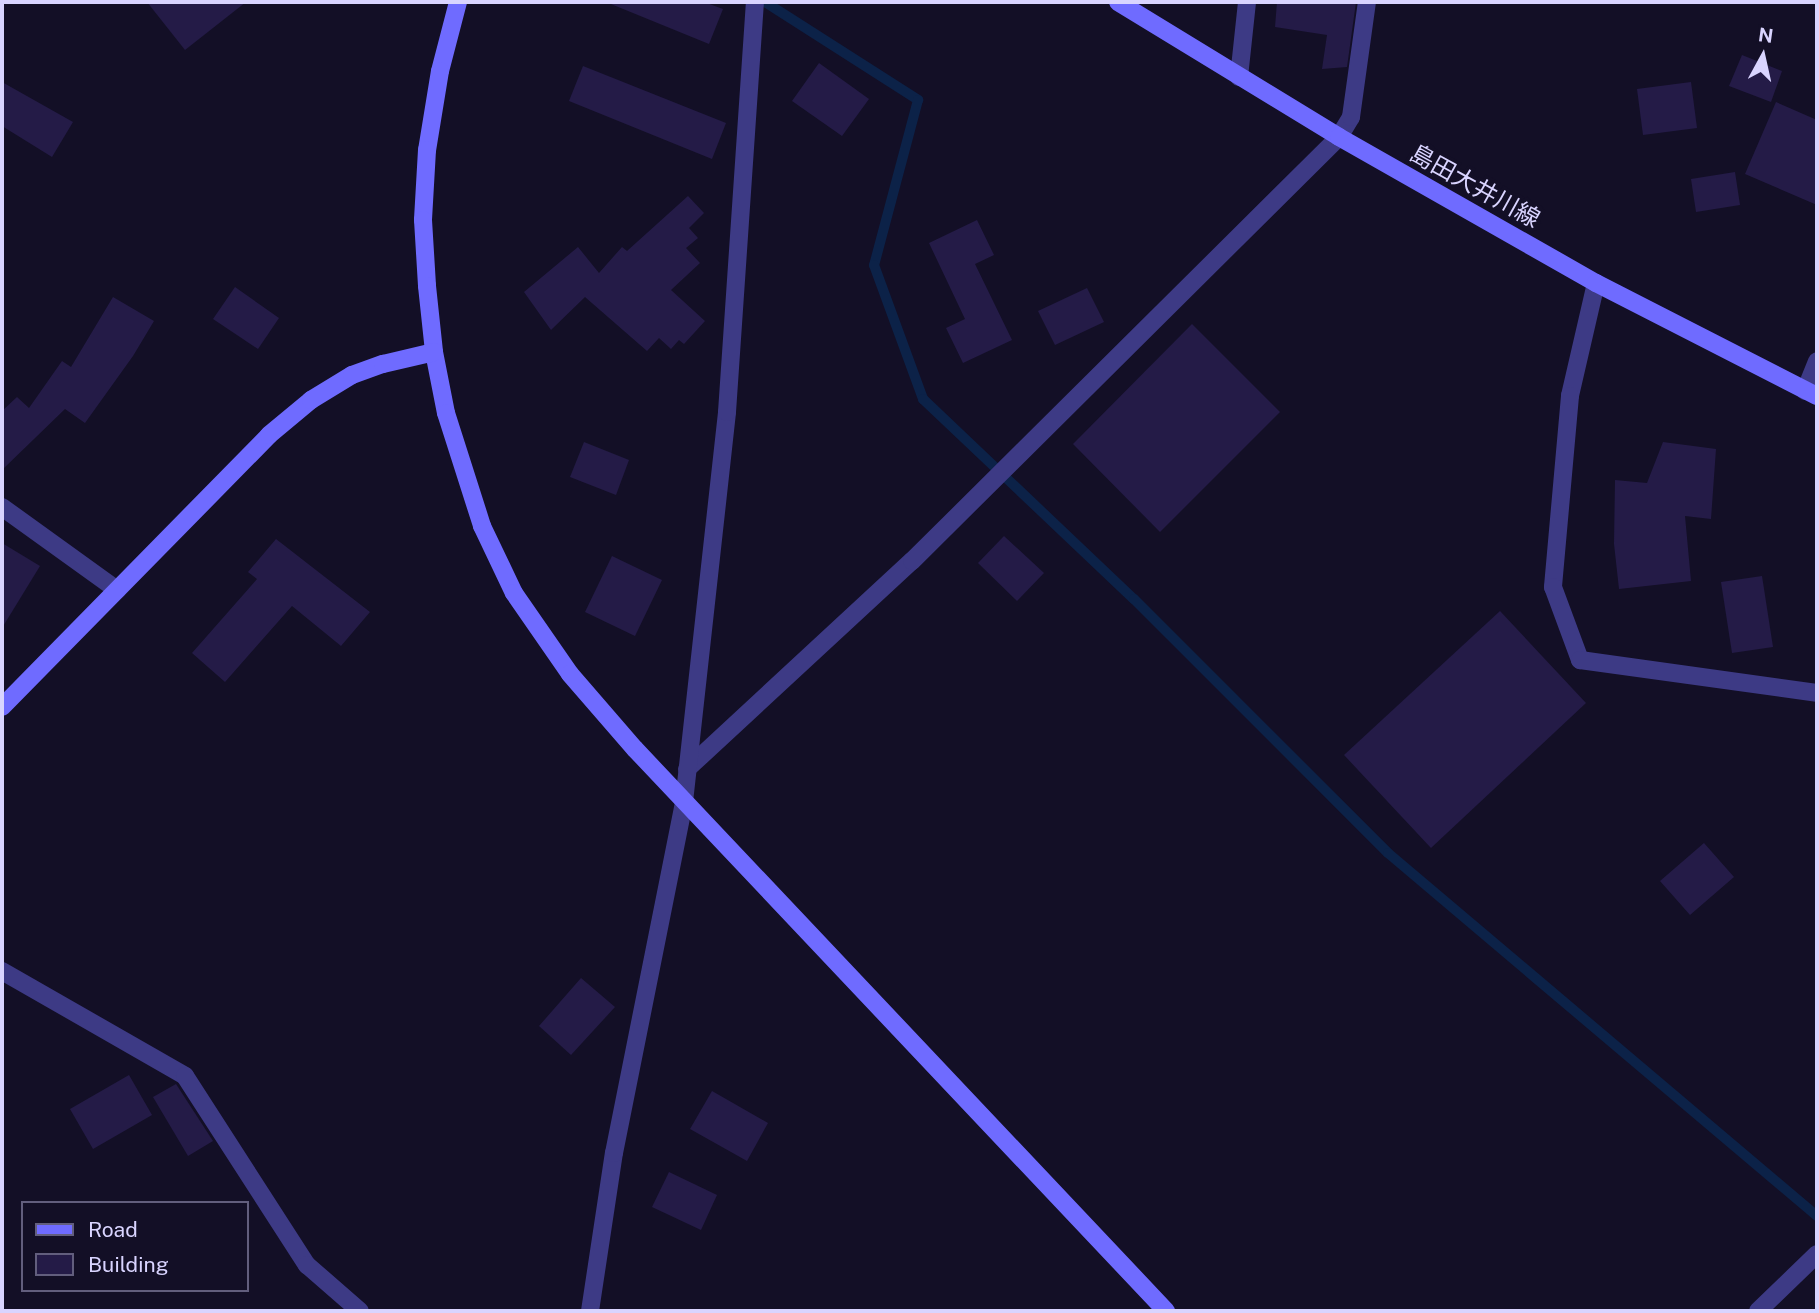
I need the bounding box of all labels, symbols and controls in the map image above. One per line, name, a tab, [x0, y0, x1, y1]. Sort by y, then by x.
north arrow	[1728, 21, 1798, 91]
text: N	[1757, 23, 1775, 47]
street label: 島田大井川線	[1405, 138, 1545, 234]
legend	[21, 1201, 248, 1292]
text: Road	[88, 1217, 138, 1242]
text: Building	[88, 1252, 169, 1277]

